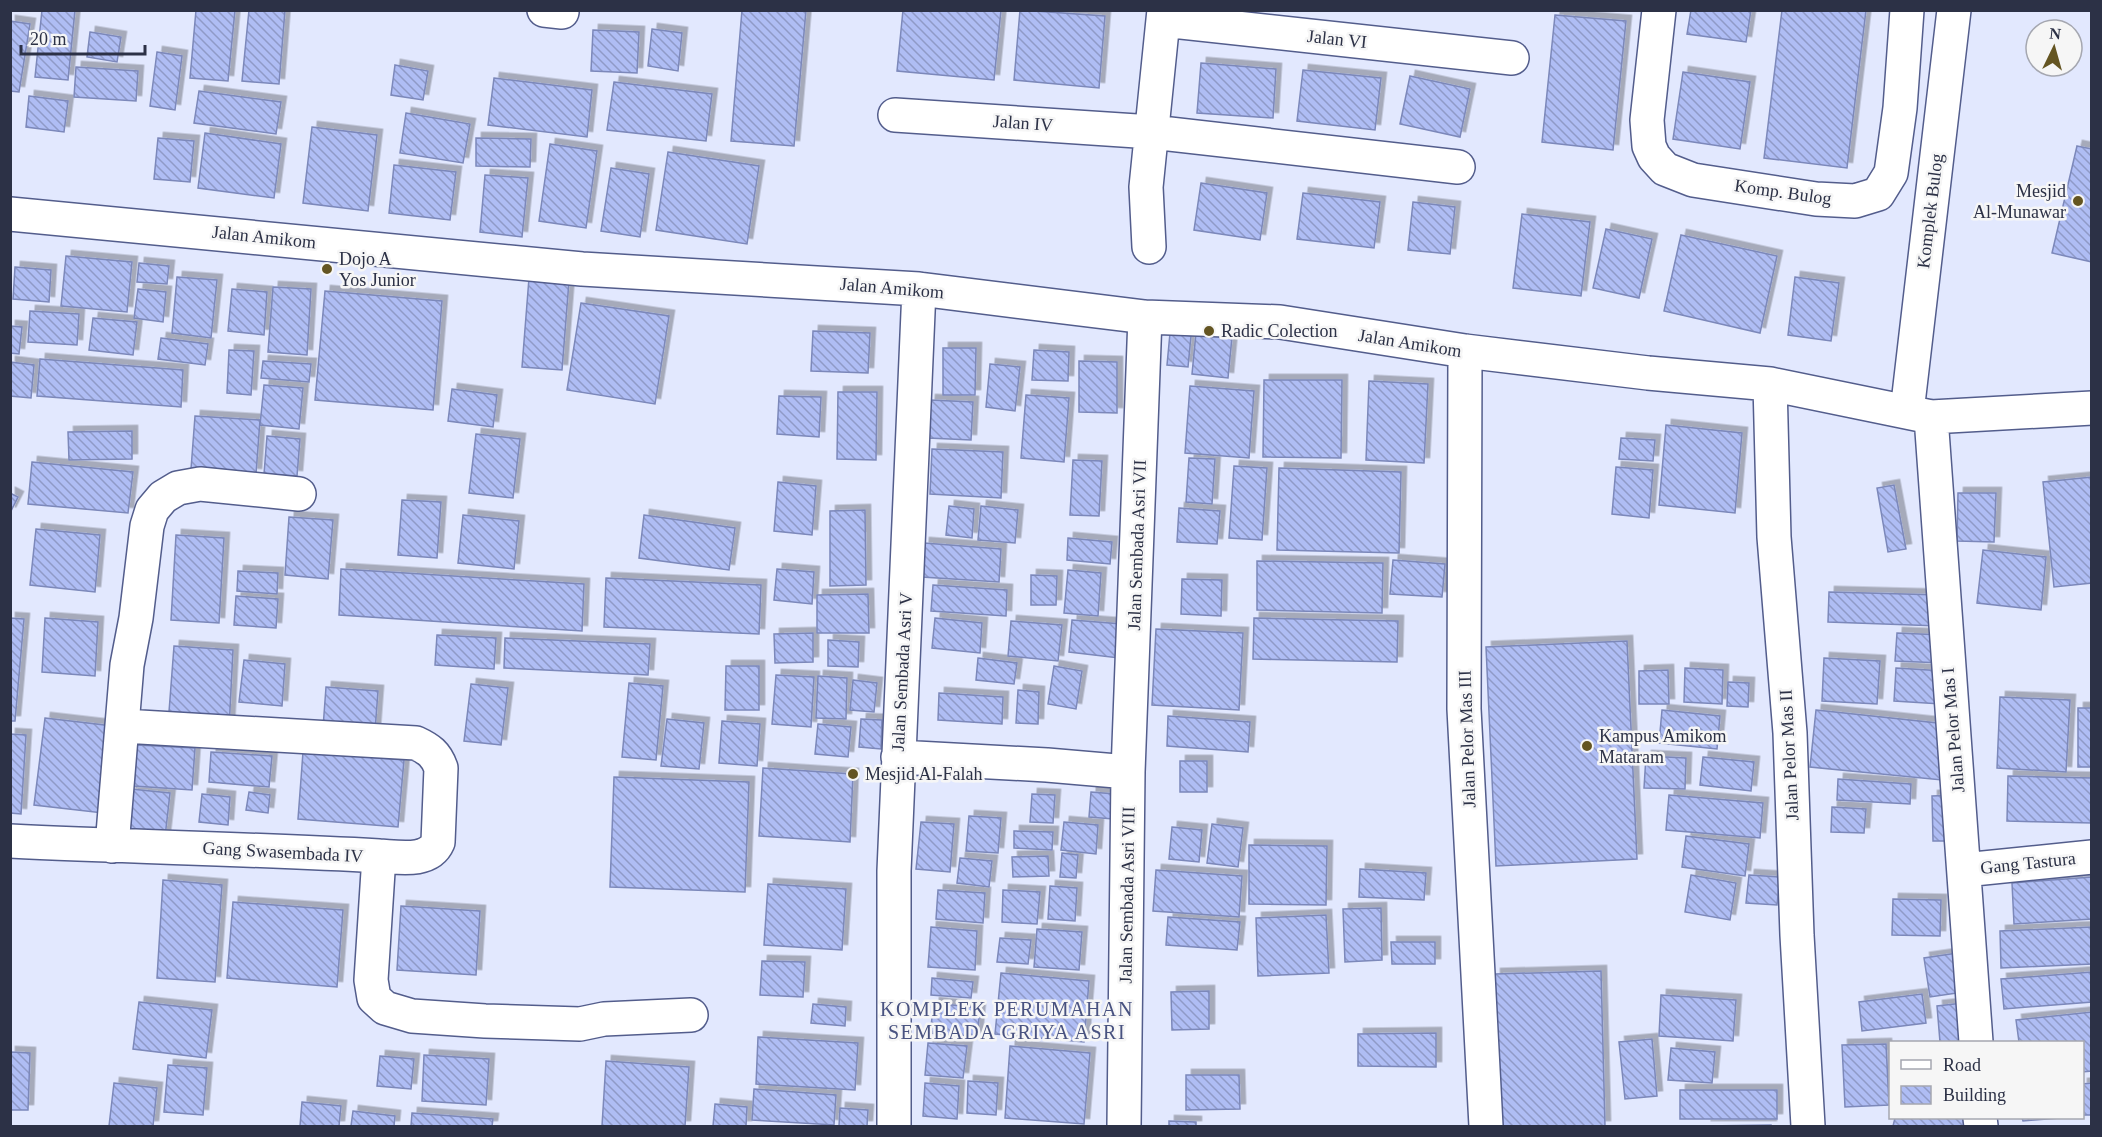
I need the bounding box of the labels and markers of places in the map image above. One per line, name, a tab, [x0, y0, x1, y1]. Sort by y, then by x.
place label: Mesjid Al-Munawar	[1973, 181, 2066, 222]
marker: Mesjid Al-Munawar	[2071, 194, 2085, 208]
place label: Dojo A Yos Junior	[339, 249, 416, 290]
marker: Dojo A Yos Junior	[320, 262, 334, 276]
place label: Radic Colection	[1221, 321, 1337, 341]
marker: Radic Colection	[1202, 324, 1216, 338]
place label: Kampus Amikom Mataram	[1599, 726, 1727, 767]
marker: Kampus Amikom Mataram	[1580, 739, 1594, 753]
place label: Mesjid Al-Falah	[865, 764, 983, 784]
marker: Mesjid Al-Falah	[846, 767, 860, 781]

